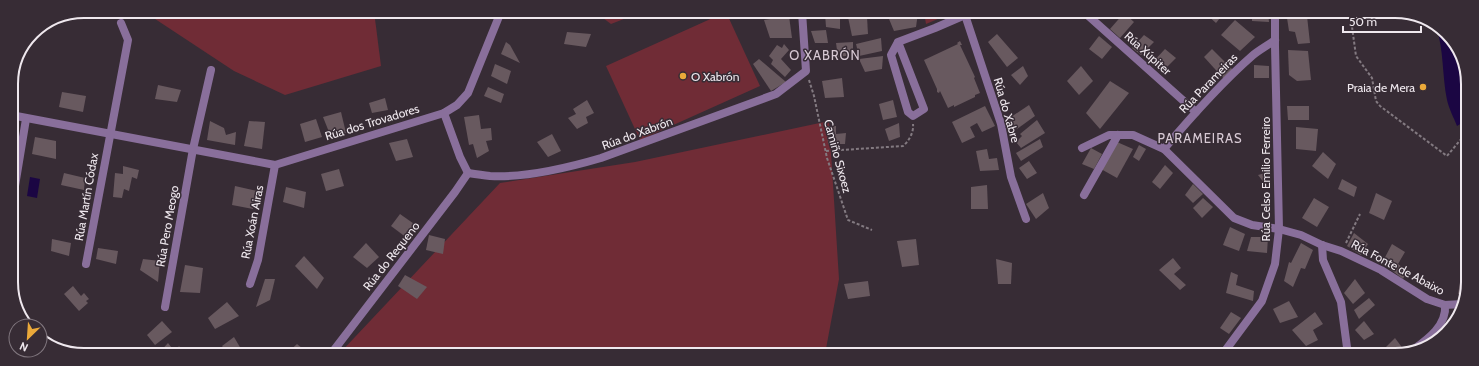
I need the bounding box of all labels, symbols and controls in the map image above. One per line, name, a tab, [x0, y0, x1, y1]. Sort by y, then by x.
scale bar	[1343, 8, 1421, 34]
text: 50 m	[1349, 14, 1377, 29]
street label: Rúa Xúpiter	[1121, 28, 1175, 78]
district label: O XABRÓN	[789, 47, 861, 63]
street label: Rúa Parameiras	[1176, 50, 1240, 116]
place label: O Xabrón	[691, 69, 740, 84]
marker: O Xabrón	[678, 71, 688, 81]
street label: Rúa do Xabre	[991, 76, 1023, 144]
place label: Praia de Mera	[1347, 80, 1415, 95]
marker: Praia de Mera	[1418, 82, 1428, 92]
street label: Rúa dos Trovadores	[323, 101, 421, 143]
street label: Rúa do Xabrón	[600, 113, 675, 153]
street label: Rúa Celso Emilio Ferreiro	[1258, 116, 1273, 241]
street label: Camiño Sixoez	[821, 118, 855, 195]
district label: PARAMEIRAS	[1157, 130, 1243, 146]
street label: Rúa Martín Códax	[71, 152, 101, 242]
street label: Rúa Pero Meogo	[152, 184, 182, 268]
street label: Rúa Xoán Airas	[238, 184, 266, 260]
street label: Rúa do Requeno	[359, 218, 423, 293]
street label: Rúa Fonte de Abaixo	[1349, 236, 1448, 298]
north arrow	[8, 318, 48, 358]
text: N	[17, 339, 30, 355]

